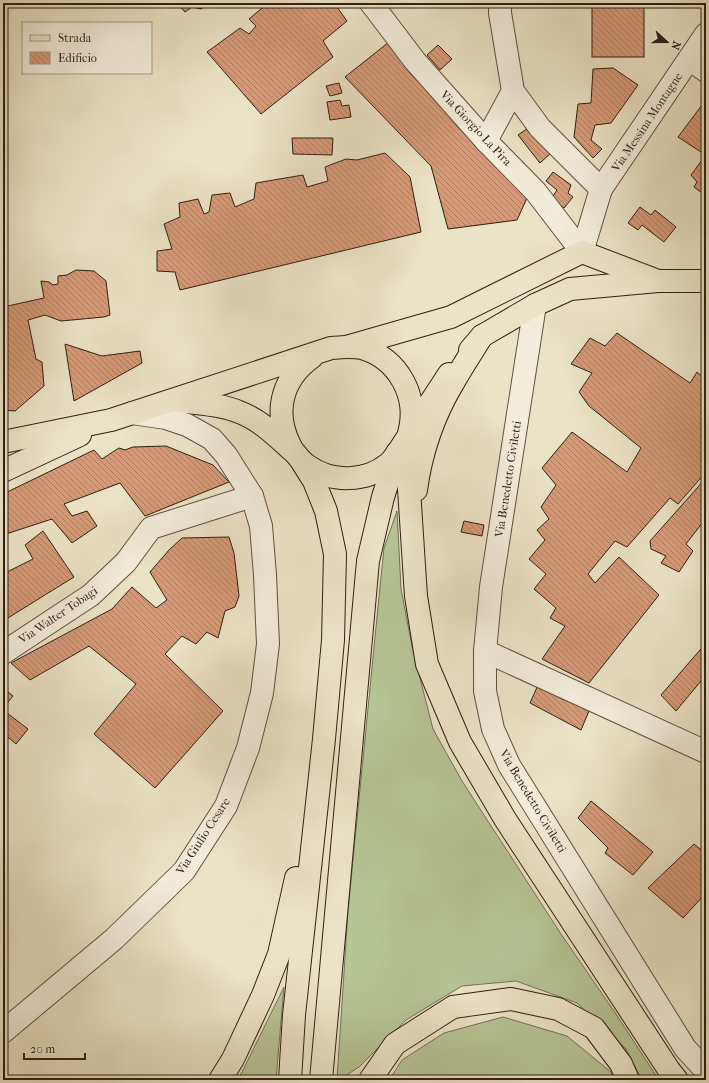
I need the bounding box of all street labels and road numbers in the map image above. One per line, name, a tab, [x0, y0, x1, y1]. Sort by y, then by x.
street label: Via Messina Montagne	[608, 70, 685, 175]
street label: Via Giorgio La Pira	[437, 87, 515, 169]
street label: Via Benedetto Civiletti	[492, 419, 524, 539]
street label: Via Walter Tobagi	[15, 583, 100, 647]
street label: Via Benedetto Civiletti	[496, 746, 570, 856]
street label: Via Giulio Cesare	[172, 795, 233, 878]

